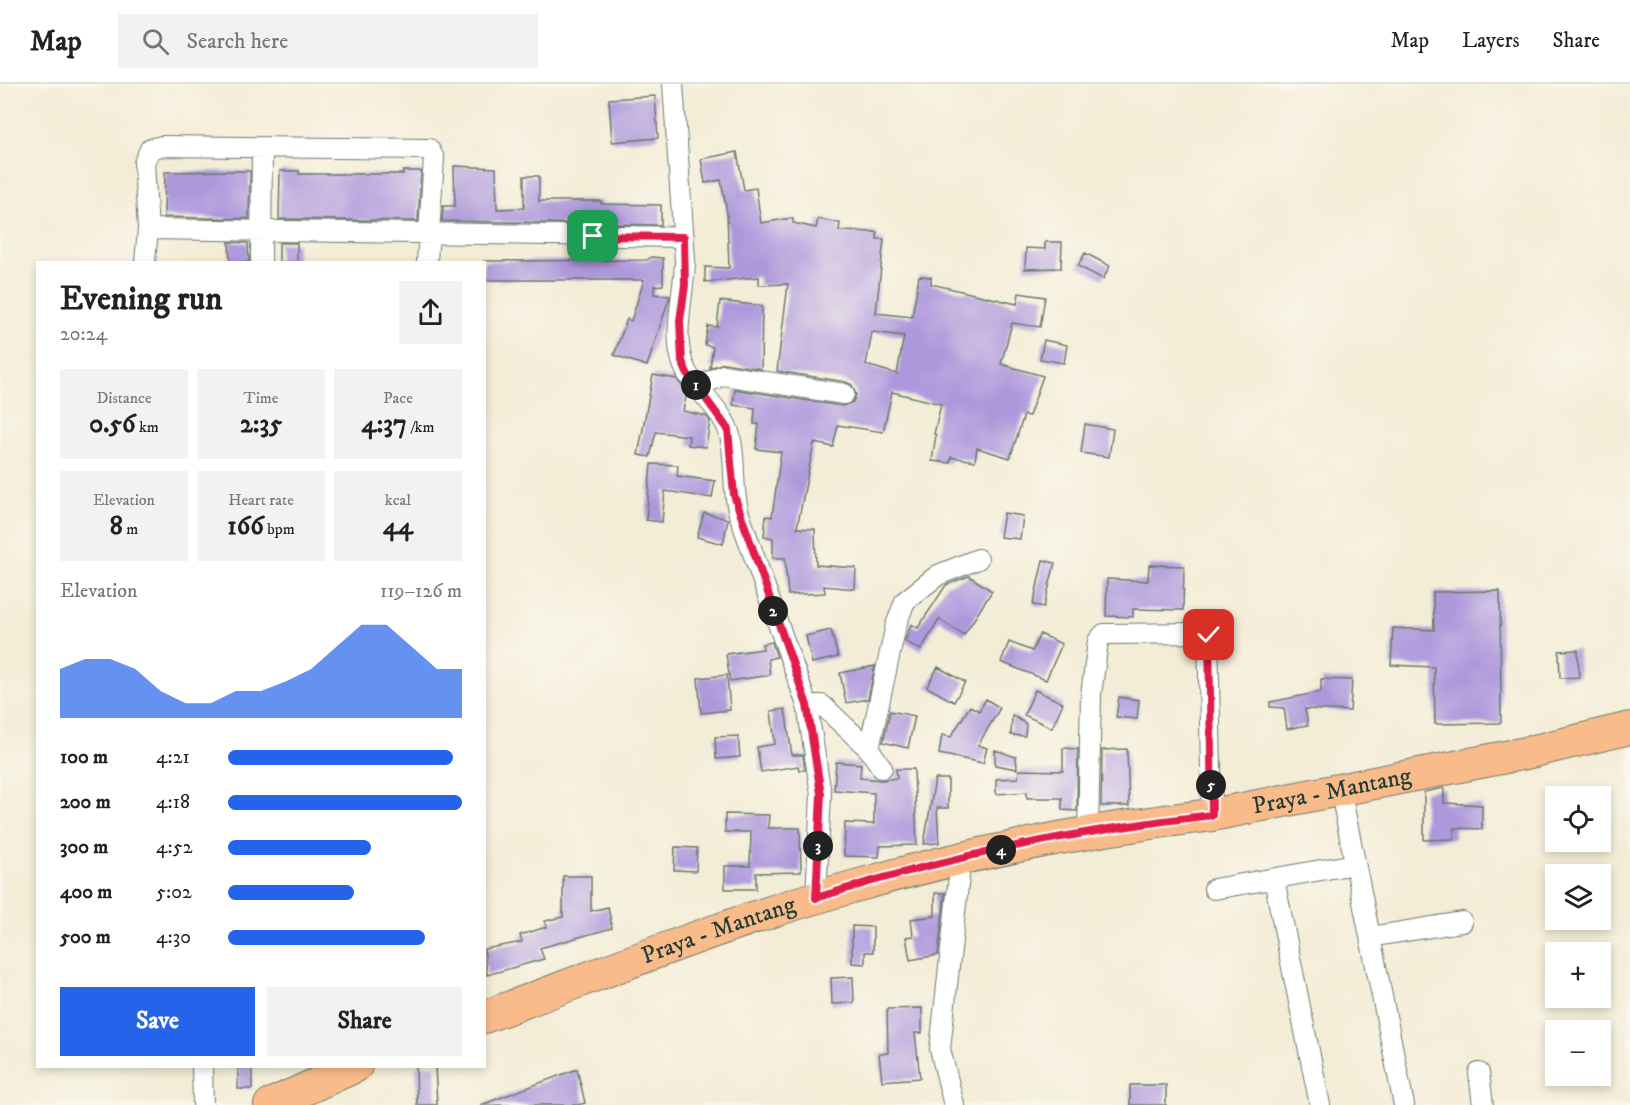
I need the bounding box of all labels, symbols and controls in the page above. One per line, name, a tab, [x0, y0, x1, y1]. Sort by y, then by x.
search box	[118, 14, 538, 68]
text: Map	[30, 24, 82, 59]
icon: search	[139, 25, 172, 58]
text: Search here	[187, 28, 288, 55]
text: Map	[1390, 28, 1429, 54]
text: Layers	[1462, 28, 1520, 54]
text: Share	[1553, 28, 1600, 54]
pin	[567, 210, 618, 261]
icon: arrive	[576, 219, 609, 252]
text: Evening run	[60, 279, 222, 320]
button: share	[399, 281, 462, 344]
text: 20:24	[60, 322, 107, 347]
pin: 1	[681, 370, 711, 400]
text: 1	[693, 375, 699, 395]
text: Distance	[96, 388, 152, 408]
text: Time	[244, 388, 278, 408]
text: Pace	[383, 388, 413, 408]
text: 0.56	[89, 408, 135, 441]
text: 2:35	[240, 408, 282, 441]
text: 4:37	[362, 408, 407, 441]
text: km	[135, 417, 159, 437]
text: /km	[407, 417, 434, 437]
text: Elevation	[93, 490, 155, 510]
text: Heart rate	[228, 490, 294, 510]
text: kcal	[385, 490, 411, 510]
text: 8	[110, 510, 123, 543]
text: 166	[227, 510, 264, 543]
text: 44	[383, 510, 413, 543]
text: m	[123, 519, 138, 539]
text: bpm	[264, 519, 295, 539]
text: Elevation	[60, 579, 137, 604]
text: 119–126 m	[380, 579, 462, 604]
pin: 2	[758, 596, 788, 626]
text: 2	[769, 601, 777, 621]
pin	[1183, 609, 1234, 660]
icon: check	[1192, 618, 1225, 651]
text: 100 m	[60, 745, 108, 770]
text: 4:21	[156, 745, 190, 770]
street label: Praya - Mantang	[1250, 761, 1414, 822]
pin: 5	[1196, 770, 1226, 800]
text: 5	[1207, 775, 1215, 795]
map controls	[1545, 786, 1611, 1086]
button: locate	[1545, 786, 1611, 852]
text: 200 m	[60, 790, 111, 815]
text: 4:18	[156, 790, 190, 815]
pin: 3	[803, 831, 833, 861]
text: 300 m	[60, 835, 108, 860]
text: 4:52	[156, 835, 193, 860]
pin: 4	[986, 835, 1016, 865]
text: 3	[815, 836, 821, 856]
text: 4	[996, 840, 1006, 860]
button: layers	[1545, 864, 1611, 930]
text: 400 m	[60, 880, 112, 905]
text: 5:02	[156, 880, 192, 905]
street label: Praya - Mantang	[637, 890, 800, 971]
text: 500 m	[60, 925, 111, 950]
text: 4:30	[156, 925, 191, 950]
button: +	[1545, 942, 1611, 1008]
button: Save	[60, 987, 255, 1056]
button: Share	[267, 987, 462, 1056]
button: −	[1545, 1020, 1611, 1086]

